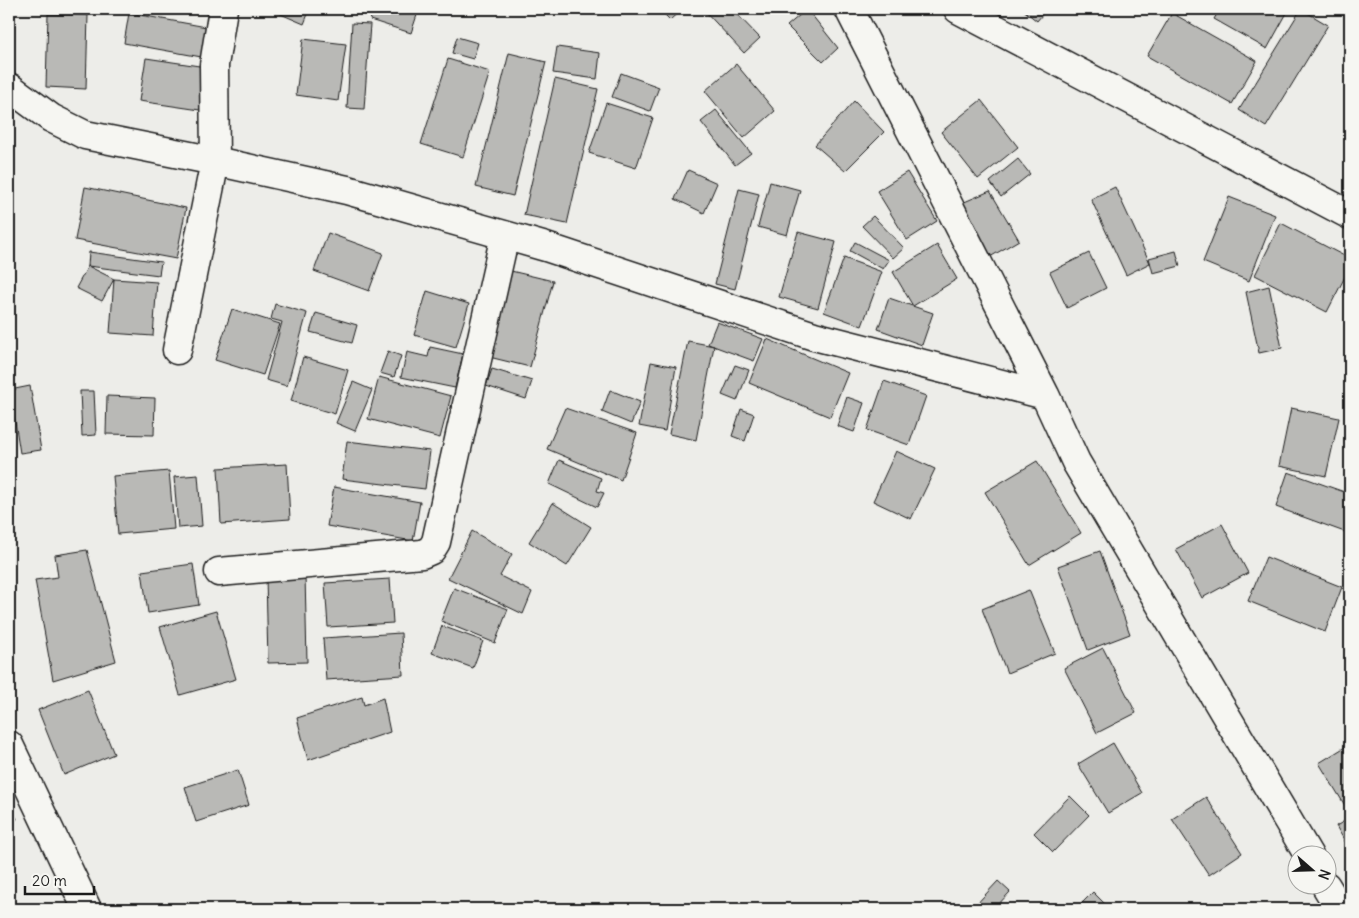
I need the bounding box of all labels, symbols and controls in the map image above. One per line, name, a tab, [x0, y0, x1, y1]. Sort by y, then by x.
north arrow	[1286, 846, 1336, 896]
scale bar	[25, 863, 94, 895]
text: N	[1314, 867, 1334, 882]
text: 20 m	[32, 871, 67, 890]

